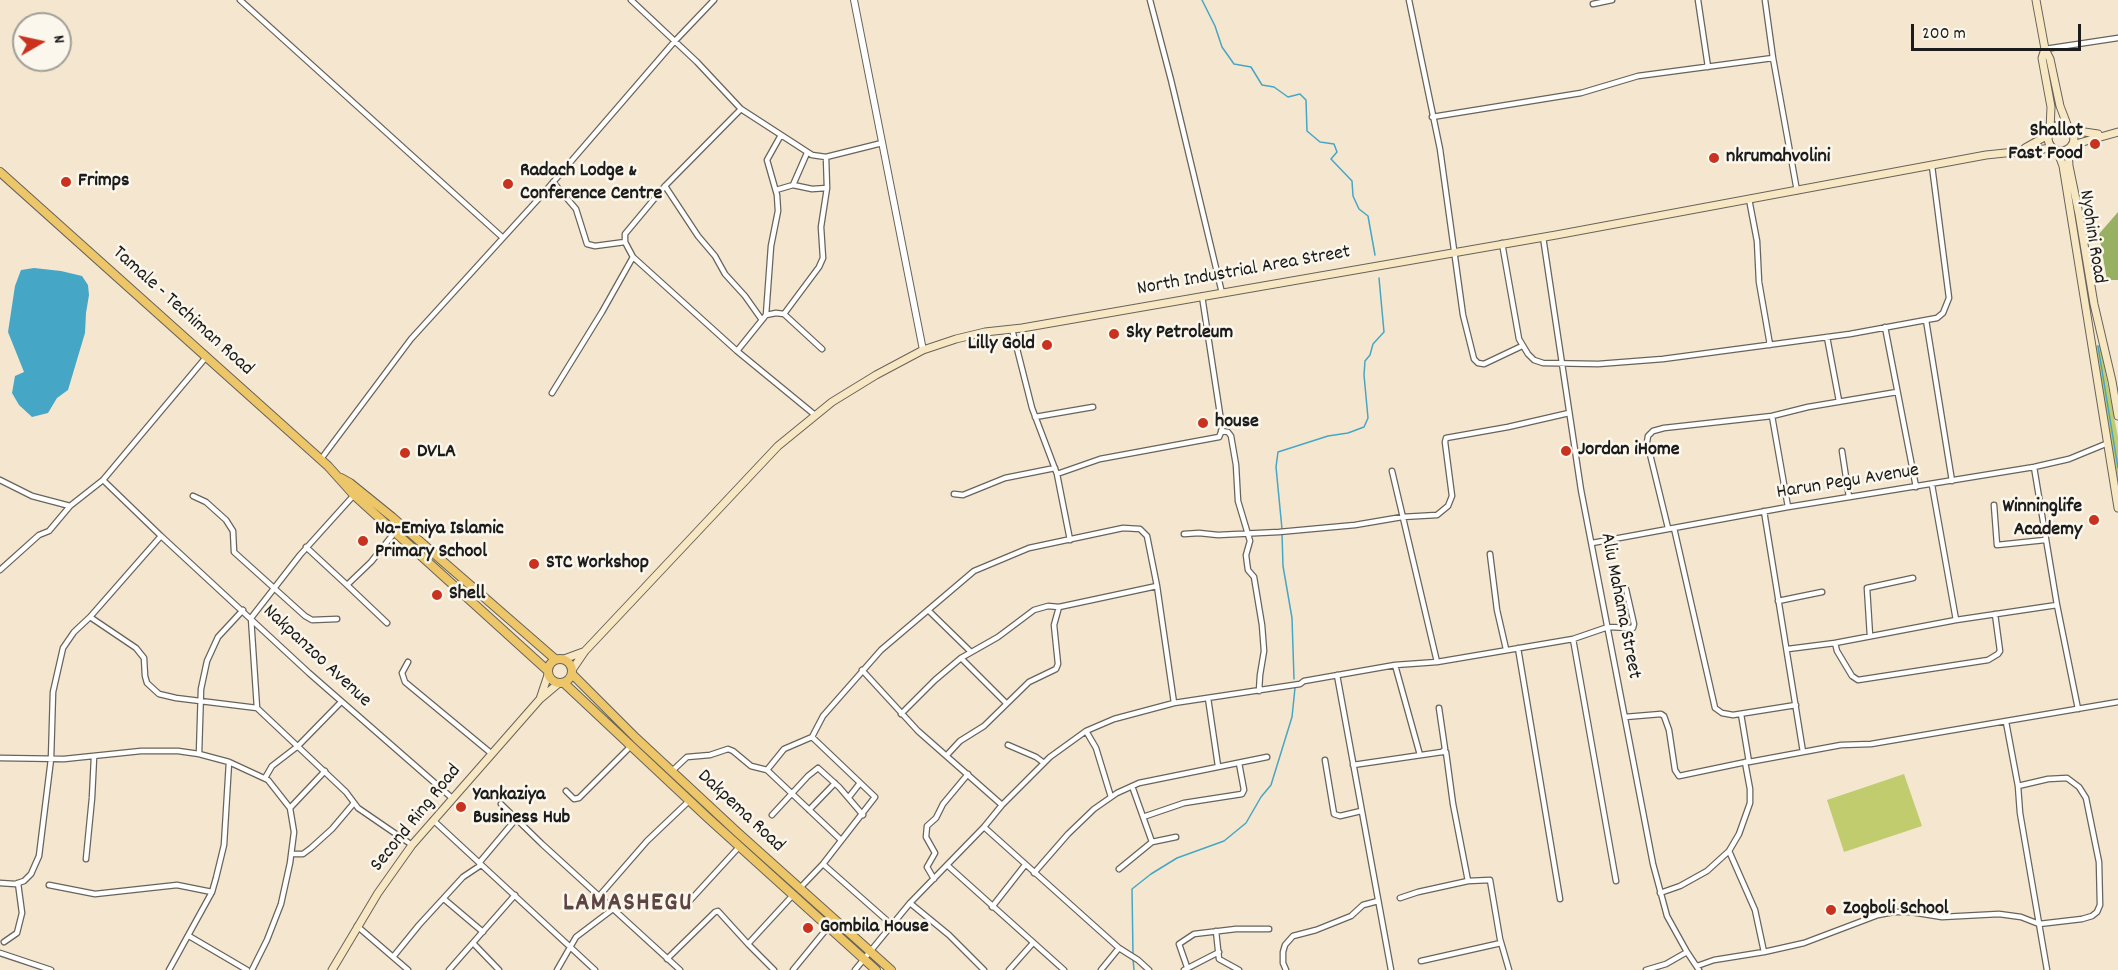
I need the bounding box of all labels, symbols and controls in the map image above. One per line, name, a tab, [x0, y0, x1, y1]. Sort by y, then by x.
north arrow	[12, 12, 72, 72]
scale bar	[1914, 12, 2084, 50]
text: 200 m	[1922, 22, 1966, 47]
text: N	[46, 34, 70, 45]
place label: Shallot Fast Food	[2008, 120, 2083, 167]
marker: Shallot Fast Food	[2088, 137, 2102, 151]
place label: nkrumahvolini	[1726, 146, 1830, 170]
marker: nkrumahvolini	[1707, 151, 1721, 165]
place label: Radach Lodge & Conference Centre	[520, 160, 662, 207]
place label: Frimps	[78, 170, 129, 194]
marker: Frimps	[59, 175, 73, 189]
marker: Radach Lodge & Conference Centre	[501, 177, 515, 191]
street label: Nyohini Road	[2072, 188, 2110, 286]
street label: North Industrial Area Street	[1136, 241, 1352, 303]
street label: Tamale - Techiman Road	[106, 242, 258, 382]
place label: Sky Petroleum	[1126, 322, 1233, 346]
marker: Sky Petroleum	[1107, 327, 1121, 341]
place label: Lilly Gold	[968, 333, 1035, 357]
marker: Lilly Gold	[1040, 338, 1054, 352]
place label: house	[1215, 411, 1259, 435]
marker: house	[1196, 416, 1210, 430]
place label: Jordan iHome	[1578, 439, 1680, 463]
place label: DVLA	[417, 441, 456, 465]
marker: Jordan iHome	[1559, 444, 1573, 458]
marker: DVLA	[398, 446, 412, 460]
street label: Harun Pegu Avenue	[1775, 460, 1921, 506]
place label: Winninglife Academy	[2002, 496, 2082, 543]
marker: Winninglife Academy	[2087, 513, 2101, 527]
place label: Na-Emiya Islamic Primary School	[375, 518, 504, 565]
street label: Aliu Mahama Street	[1593, 531, 1645, 681]
marker: Na-Emiya Islamic Primary School	[356, 534, 370, 548]
place label: STC Workshop	[546, 552, 649, 576]
marker: STC Workshop	[527, 557, 541, 571]
place label: Shell	[449, 583, 485, 607]
marker: Shell	[430, 588, 444, 602]
street label: Nakpanzoo Avenue	[257, 600, 375, 714]
street label: Second Ring Road	[366, 760, 468, 878]
street label: Dakpema Road	[691, 765, 789, 859]
place label: Yankaziya Business Hub	[473, 784, 570, 831]
marker: Yankaziya Business Hub	[454, 800, 468, 814]
district label: LAMASHEGU	[563, 889, 693, 921]
place label: Zogboli School	[1843, 898, 1949, 922]
marker: Zogboli School	[1824, 903, 1838, 917]
place label: Gombila House	[820, 916, 929, 940]
marker: Gombila House	[801, 921, 815, 935]

